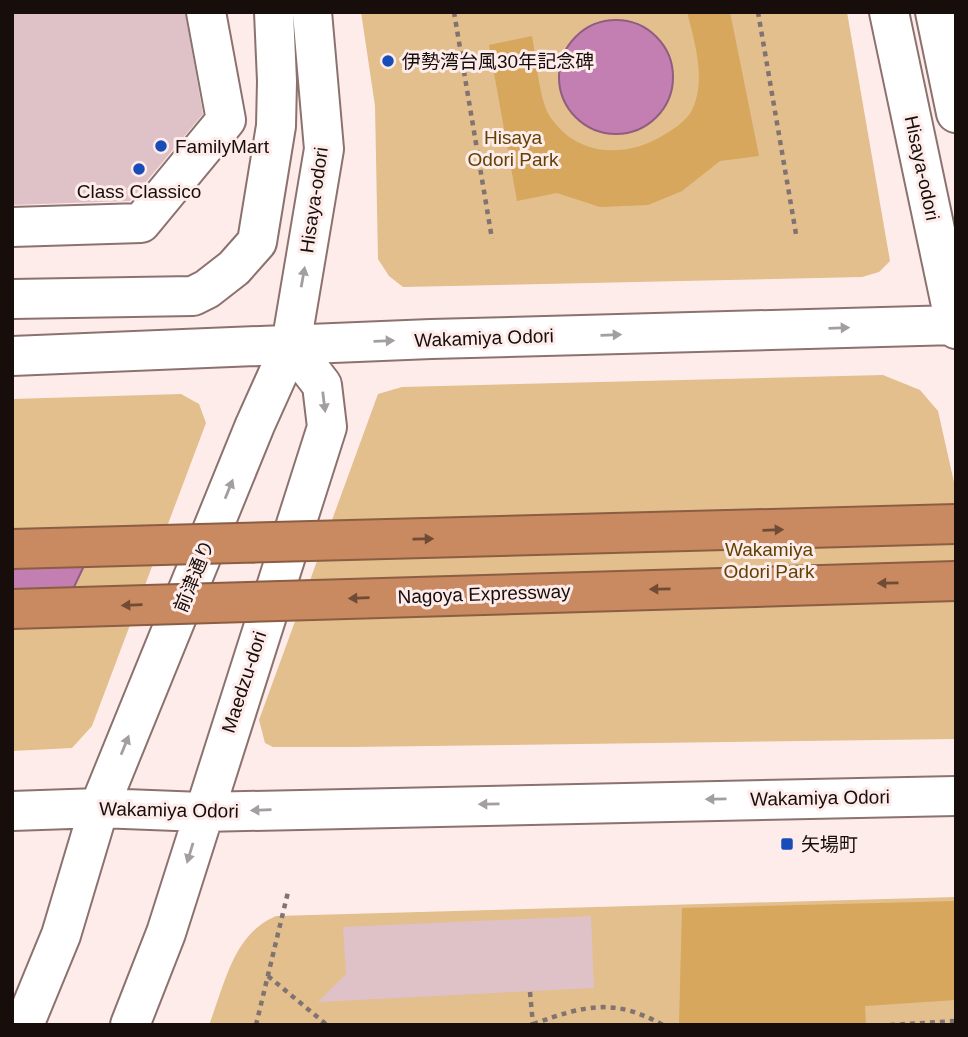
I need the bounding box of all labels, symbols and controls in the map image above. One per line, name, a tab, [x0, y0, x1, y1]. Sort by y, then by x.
place label: 伊勢湾台風30年記念碑	[402, 51, 594, 72]
marker: 伊勢湾台風30年記念碑	[380, 53, 396, 69]
street label: Hisaya-odori	[901, 114, 943, 222]
park label: Hisaya Odori Park	[468, 127, 559, 170]
place label: FamilyMart	[175, 136, 270, 157]
marker: FamilyMart	[153, 138, 169, 154]
street label: Hisaya-odori	[296, 146, 332, 254]
marker: Class Classico	[131, 161, 147, 177]
place label: Class Classico	[77, 181, 201, 202]
one-way arrow	[298, 266, 309, 288]
one-way arrow	[828, 323, 850, 334]
street label: Wakamiya Odori	[414, 325, 554, 351]
one-way arrow	[600, 329, 622, 340]
one-way arrow	[373, 336, 395, 347]
one-way arrow	[318, 392, 329, 414]
one-way arrow	[223, 478, 234, 499]
one-way arrow	[762, 524, 784, 535]
one-way arrow	[413, 534, 435, 545]
street label: 前津通り	[170, 537, 218, 615]
park label: Wakamiya Odori Park	[724, 539, 815, 582]
one-way arrow	[876, 577, 898, 589]
street label: Nagoya Expressway	[397, 580, 571, 608]
one-way arrow	[649, 583, 671, 594]
one-way arrow	[348, 592, 370, 603]
one-way arrow	[121, 600, 143, 611]
street label: Maedzu-dori	[218, 629, 270, 735]
one-way arrow	[119, 734, 130, 755]
street label: Wakamiya Odori	[750, 786, 890, 810]
one-way arrow	[705, 793, 727, 805]
street label: Wakamiya Odori	[99, 798, 239, 822]
one-way arrow	[477, 798, 499, 810]
one-way arrow	[250, 804, 272, 816]
place label: 矢場町	[801, 834, 858, 855]
marker: 矢場町	[779, 836, 795, 852]
one-way arrow	[184, 843, 195, 864]

